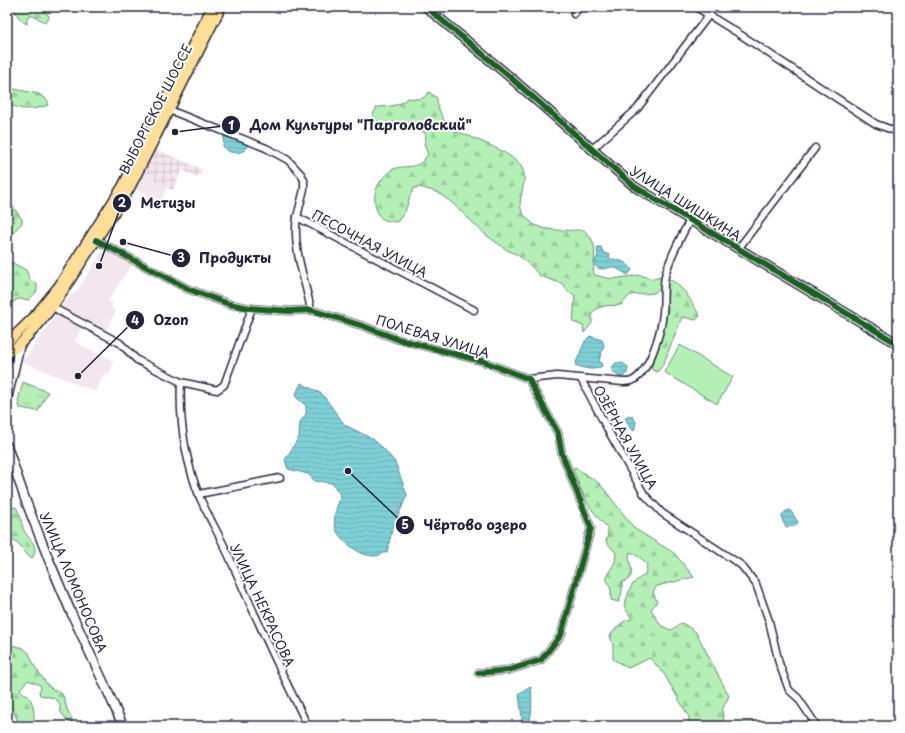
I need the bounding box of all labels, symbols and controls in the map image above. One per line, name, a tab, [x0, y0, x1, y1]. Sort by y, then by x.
street label: ВЫБОРГСКОЕ ШОССЕ	[114, 40, 196, 178]
callout: Дом Культуры "Парголовский"	[221, 112, 481, 138]
text: Дом Культуры "Парголовский"	[249, 114, 472, 135]
text: 1	[228, 116, 234, 134]
street label: УЛИЦА ШИШКИНА	[627, 161, 745, 245]
callout: Метизы	[112, 190, 203, 216]
text: Метизы	[141, 192, 195, 213]
text: 2	[118, 193, 127, 211]
street label: ПЕСОЧНАЯ УЛИЦА	[309, 204, 431, 282]
callout: Продукты	[171, 245, 279, 271]
text: Продукты	[199, 247, 271, 268]
text: 3	[177, 248, 185, 266]
callout: Ozon	[125, 307, 196, 333]
text: Ozon	[153, 309, 189, 330]
street label: ПОЛЕВАЯ УЛИЦА	[374, 310, 492, 362]
text: 4	[131, 311, 139, 329]
street label: ОЗЁРНАЯ УЛИЦА	[590, 382, 662, 492]
street label: УЛИЦА ЛОМОНОСОВА	[36, 509, 112, 655]
callout: Чёртово озеро	[395, 512, 534, 538]
text: Чёртово озеро	[423, 514, 527, 535]
text: 5	[401, 515, 409, 533]
street label: УЛИЦА НЕКРАСОВА	[226, 540, 300, 670]

